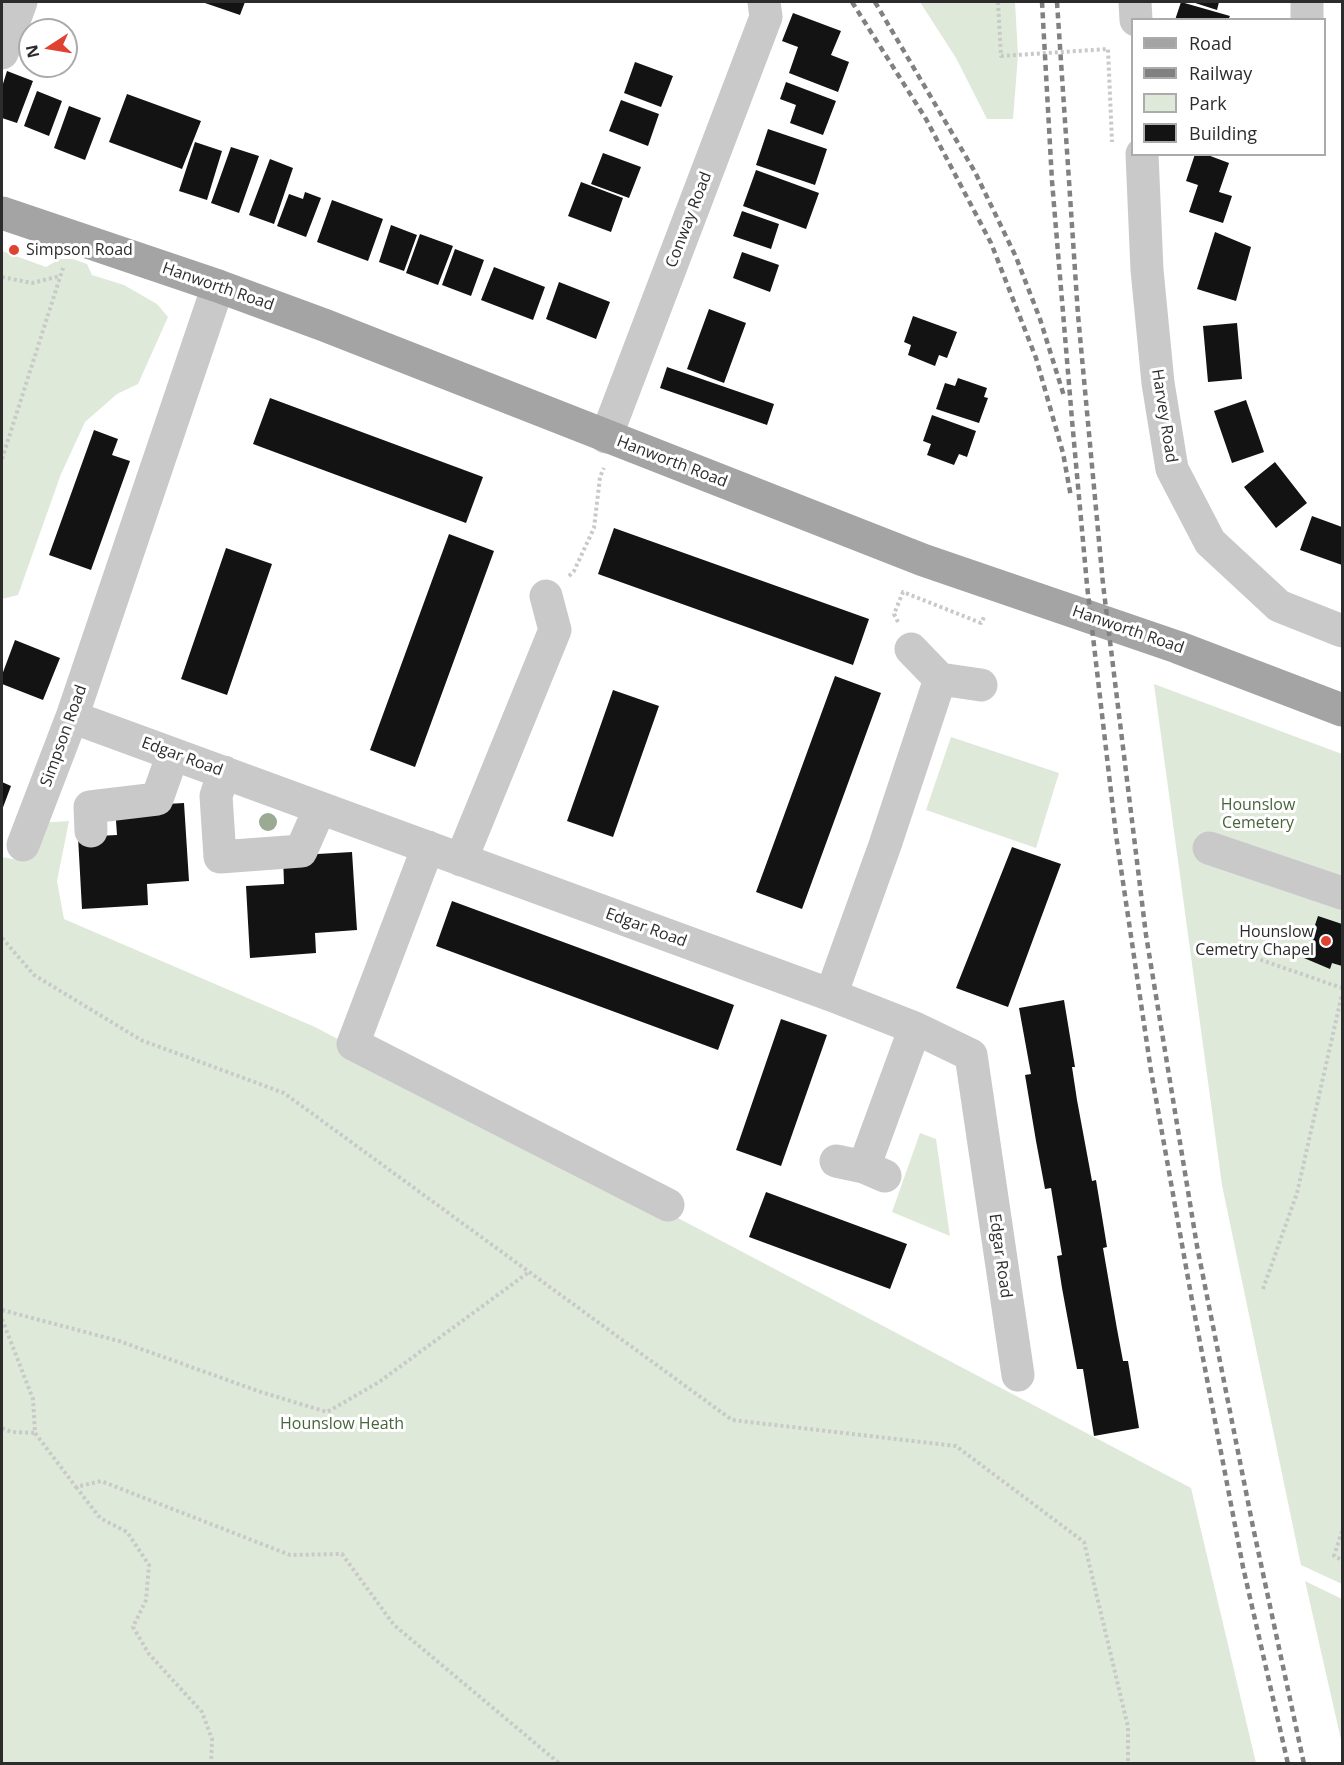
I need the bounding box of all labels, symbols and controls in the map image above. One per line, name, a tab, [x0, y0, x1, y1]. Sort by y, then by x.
north arrow	[18, 18, 78, 78]
legend	[1131, 18, 1326, 156]
text: Road	[1189, 31, 1232, 55]
text: N	[20, 43, 44, 60]
text: Railway	[1189, 61, 1252, 85]
text: Park	[1189, 91, 1227, 115]
text: Building	[1189, 121, 1257, 145]
street label: Conway Road	[662, 169, 716, 271]
place label: Simpson Road	[26, 240, 133, 260]
marker: Simpson Road	[7, 243, 21, 257]
street label: Hanworth Road	[160, 259, 276, 315]
street label: Harvey Road	[1147, 368, 1181, 464]
street label: Hanworth Road	[614, 432, 730, 492]
street label: Hanworth Road	[1070, 602, 1186, 658]
street label: Simpson Road	[37, 683, 91, 789]
street label: Edgar Road	[139, 733, 225, 781]
park label: Hounslow Cemetery	[1221, 795, 1295, 833]
street label: Edgar Road	[603, 904, 689, 952]
place label: Hounslow Cemetry Chapel	[1195, 922, 1314, 960]
marker: Hounslow Cemetry Chapel	[1319, 934, 1333, 948]
street label: Edgar Road	[985, 1213, 1015, 1299]
park label: Hounslow Heath	[280, 1414, 404, 1434]

